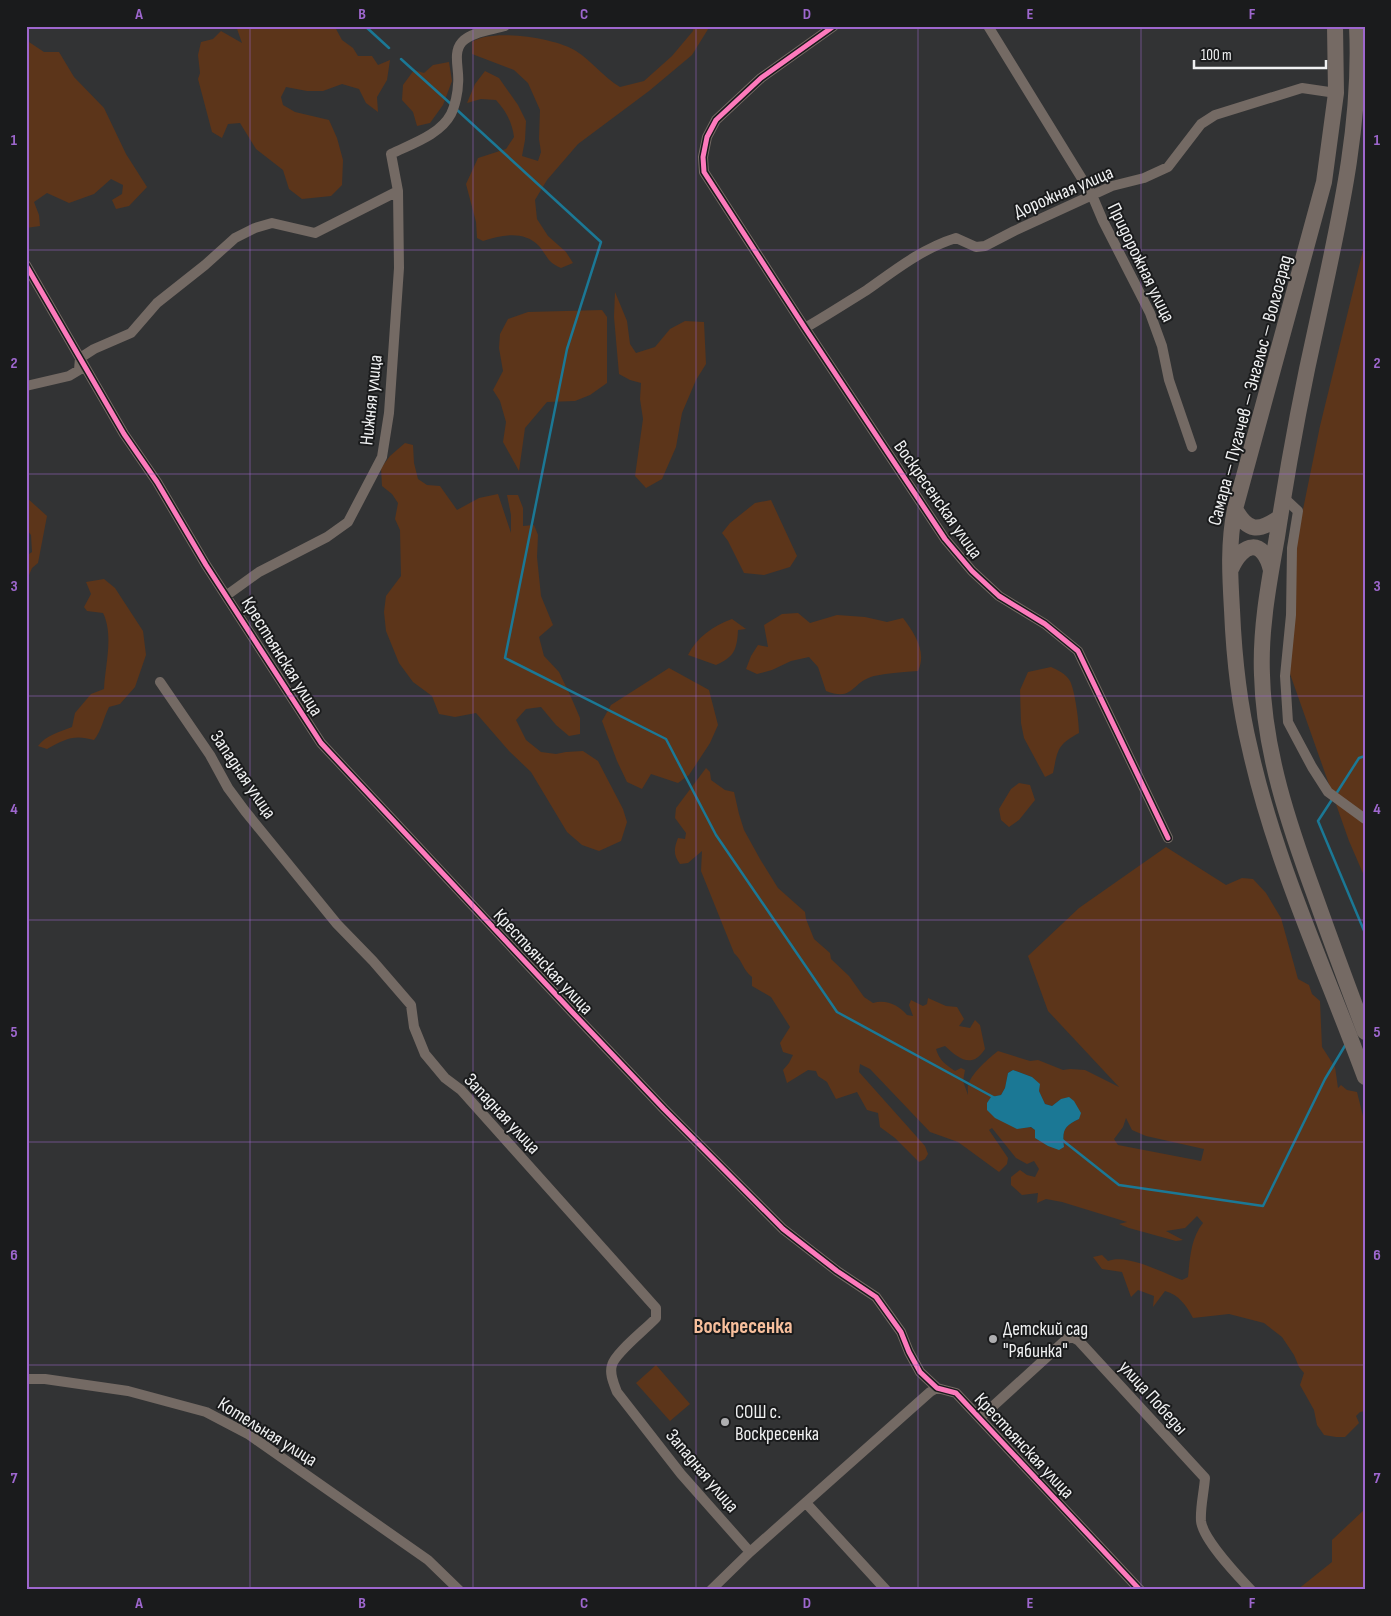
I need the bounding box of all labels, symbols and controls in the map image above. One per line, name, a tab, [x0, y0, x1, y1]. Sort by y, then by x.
text: A	[134, 5, 143, 24]
text: B	[358, 5, 366, 24]
text: C	[580, 5, 588, 24]
text: D	[803, 5, 811, 24]
text: E	[1027, 5, 1034, 24]
text: F	[1249, 5, 1256, 24]
scale bar	[1194, 38, 1326, 70]
text: 100 m	[1201, 46, 1232, 65]
text: 1	[11, 131, 18, 150]
text: 1	[1374, 131, 1381, 150]
street label: Дорожная улица	[1010, 161, 1117, 224]
street label: Придорожная улица	[1102, 199, 1179, 326]
street label: Самара — Пугачев — Энгельс — Волгоград	[1203, 253, 1298, 528]
text: 2	[10, 354, 18, 373]
street label: Нижняя улица	[355, 354, 388, 446]
text: 2	[1373, 354, 1381, 373]
street label: Воскресенская улица	[888, 436, 987, 564]
text: 3	[10, 577, 18, 596]
text: 3	[1373, 577, 1381, 596]
street label: Крестьянская улица	[236, 593, 328, 721]
street label: Западная улица	[205, 726, 281, 823]
text: 4	[10, 800, 18, 819]
text: 4	[1373, 800, 1381, 819]
street label: Крестьянская улица	[488, 904, 598, 1020]
text: 5	[10, 1023, 18, 1042]
text: 5	[1373, 1023, 1381, 1042]
street label: Западная улица	[459, 1069, 545, 1159]
text: 6	[10, 1246, 18, 1265]
text: 6	[1373, 1246, 1381, 1265]
district label: Воскресенка	[693, 1314, 793, 1339]
place label: Детский сад "Рябинка"	[1003, 1318, 1088, 1363]
marker: Детский сад "Рябинка"	[987, 1333, 999, 1345]
street label: улица Победы	[1114, 1356, 1192, 1440]
street label: Крестьянская улица	[969, 1388, 1079, 1504]
street label: Котельная улица	[213, 1393, 321, 1472]
place label: СОШ с. Воскресенка	[735, 1401, 819, 1446]
marker: СОШ с. Воскресенка	[719, 1416, 731, 1428]
street label: Западная улица	[660, 1425, 743, 1517]
text: 7	[11, 1469, 18, 1488]
text: 7	[1374, 1469, 1381, 1488]
text: A	[134, 1594, 143, 1613]
text: B	[358, 1594, 366, 1613]
text: C	[580, 1594, 588, 1613]
text: D	[803, 1594, 811, 1613]
text: E	[1027, 1594, 1034, 1613]
text: F	[1249, 1594, 1256, 1613]

